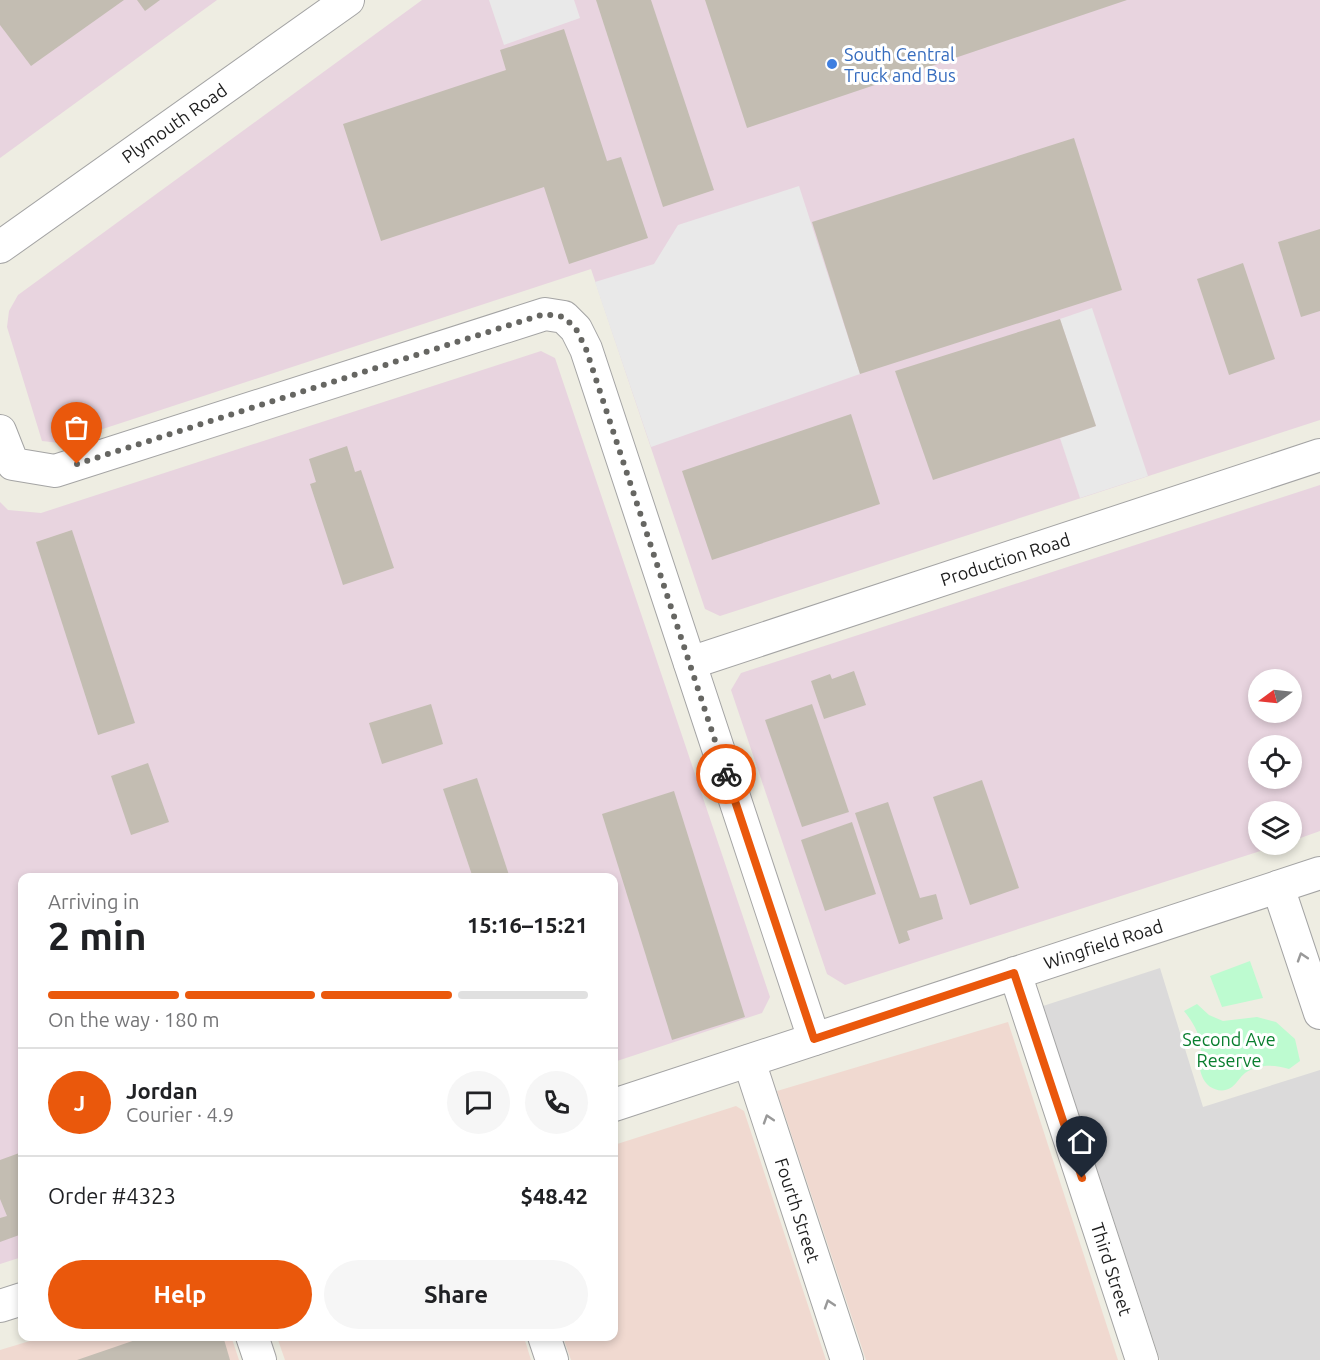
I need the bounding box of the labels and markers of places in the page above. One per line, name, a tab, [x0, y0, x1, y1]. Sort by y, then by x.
place label: South Central Truck and Bus	[844, 44, 956, 85]
marker: South Central Truck and Bus	[825, 57, 839, 71]
pin	[51, 402, 102, 464]
pin	[1056, 1116, 1107, 1178]

